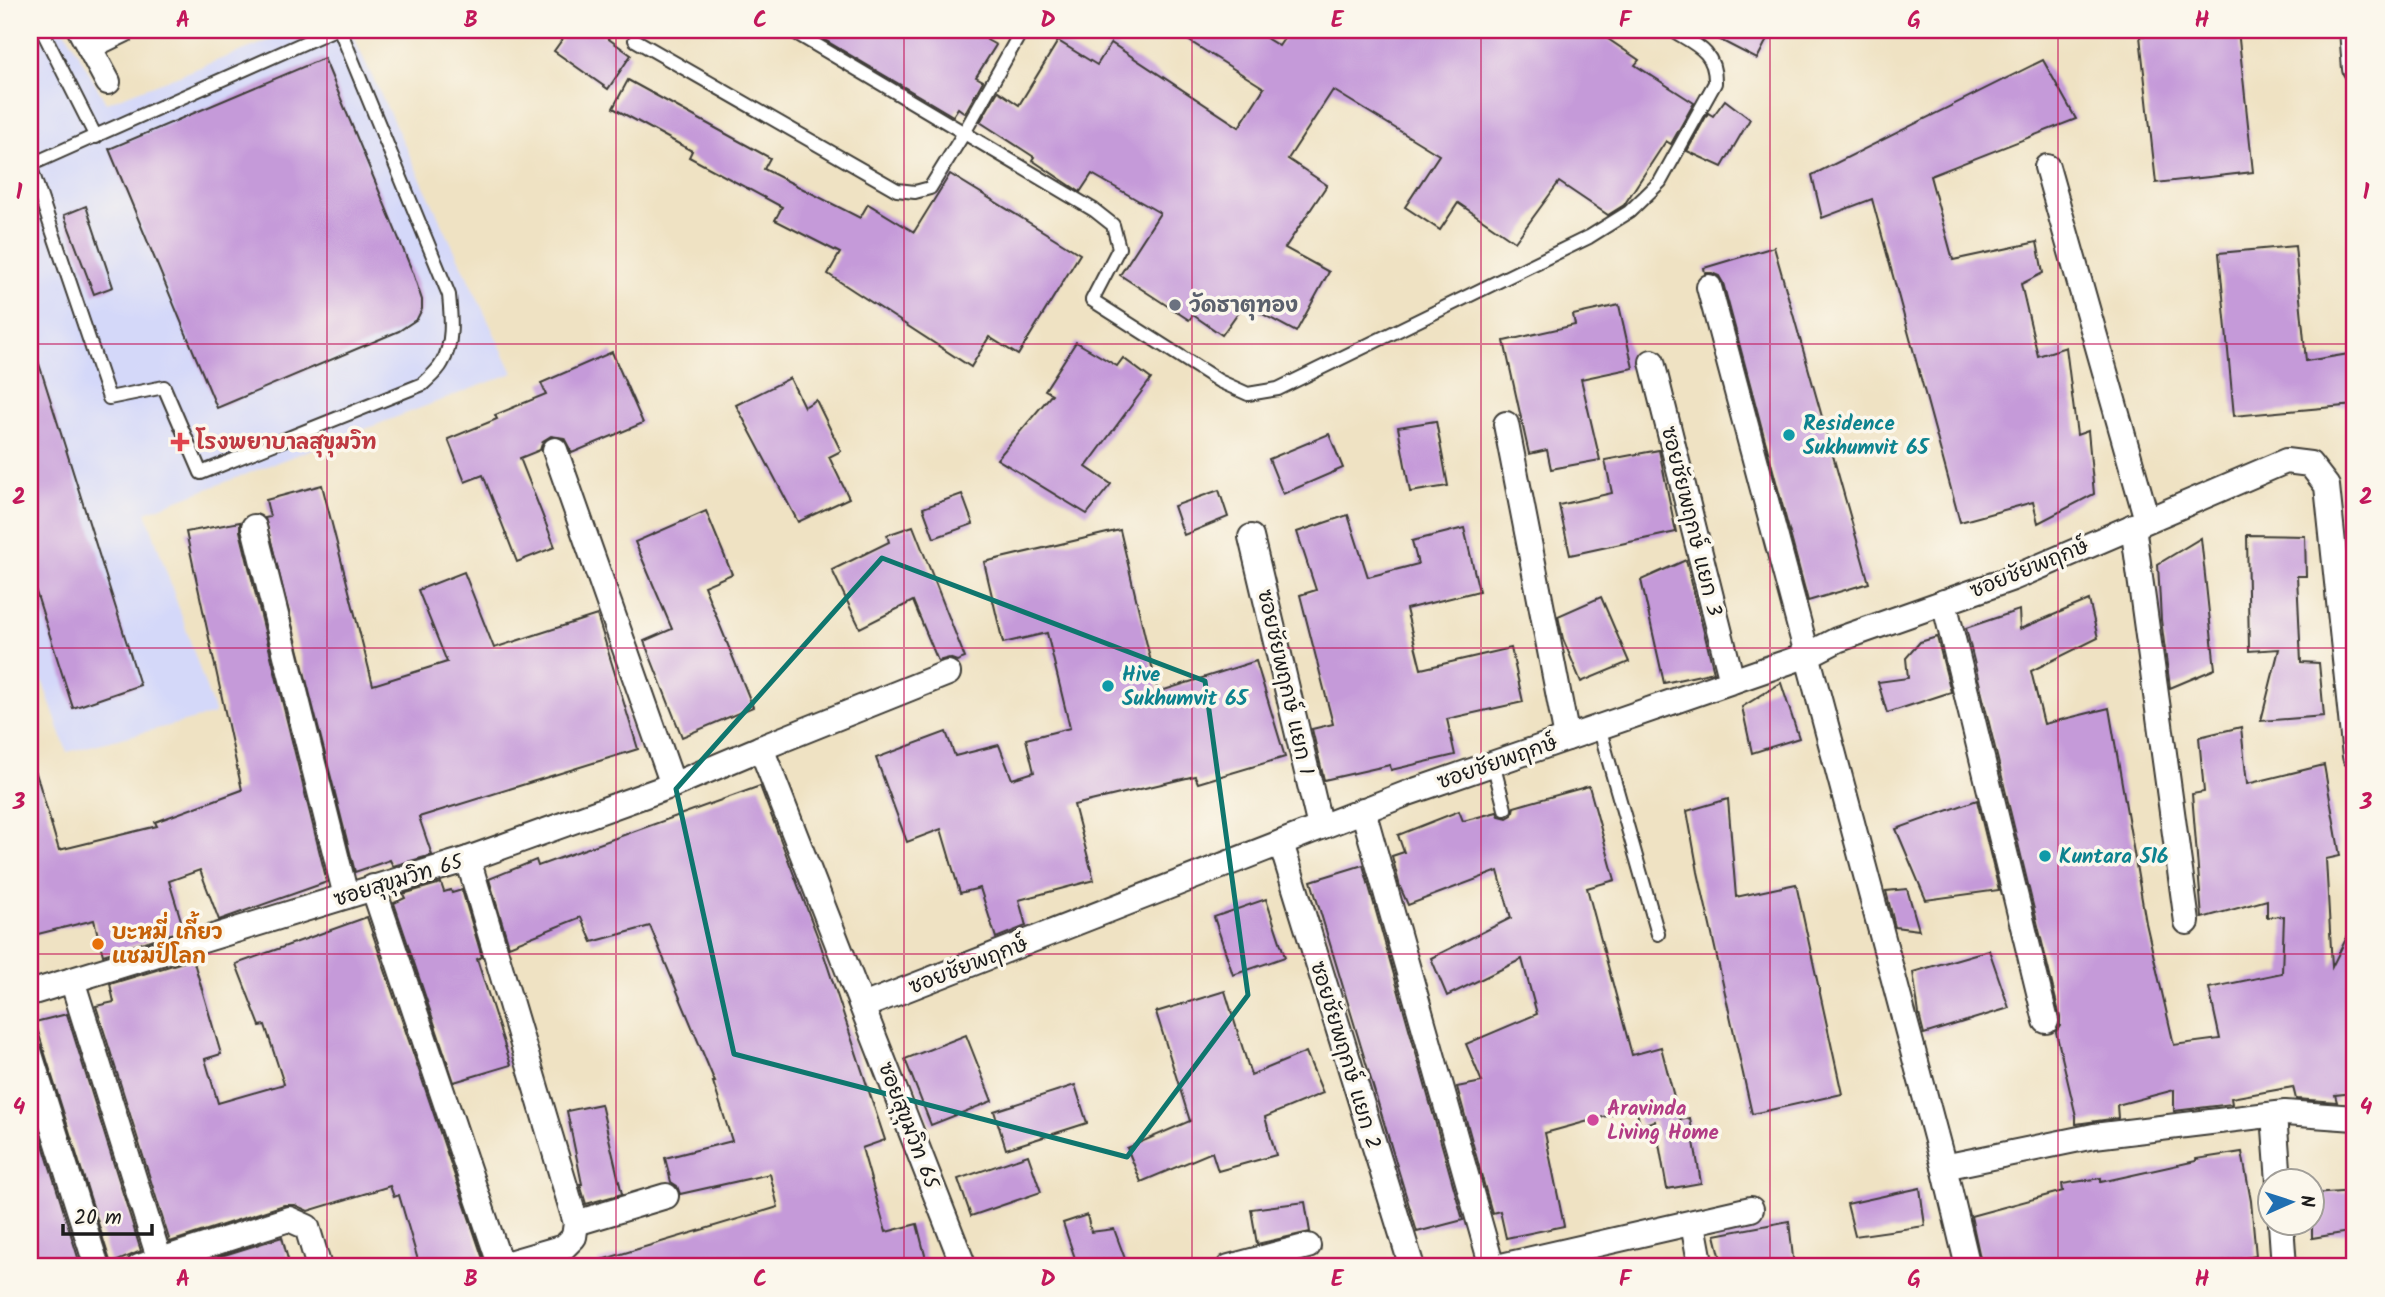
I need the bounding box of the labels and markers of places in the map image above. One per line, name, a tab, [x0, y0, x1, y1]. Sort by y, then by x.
place label: วัดธาตุทอง	[1189, 290, 1298, 323]
marker: วัดธาตุทอง	[1167, 297, 1183, 313]
place label: Residence Sukhumvit 65	[1803, 408, 1931, 465]
place label: โรงพยาบาลสุขุมวิท	[195, 427, 377, 460]
marker: Residence Sukhumvit 65	[1781, 427, 1797, 443]
marker: โรงพยาบาลสุขุมวิท	[170, 432, 190, 452]
place label: Hive Sukhumvit 65	[1122, 659, 1250, 716]
marker: Hive Sukhumvit 65	[1100, 678, 1116, 694]
place label: Kuntara 516	[2059, 841, 2168, 874]
marker: Kuntara 516	[2037, 848, 2053, 864]
place label: บะหมี่ เกี้ยว แชมป์โลก	[112, 911, 222, 974]
marker: บะหมี่ เกี้ยว แชมป์โลก	[90, 936, 106, 952]
place label: Aravinda Living Home	[1607, 1093, 1719, 1150]
marker: Aravinda Living Home	[1585, 1112, 1601, 1128]

